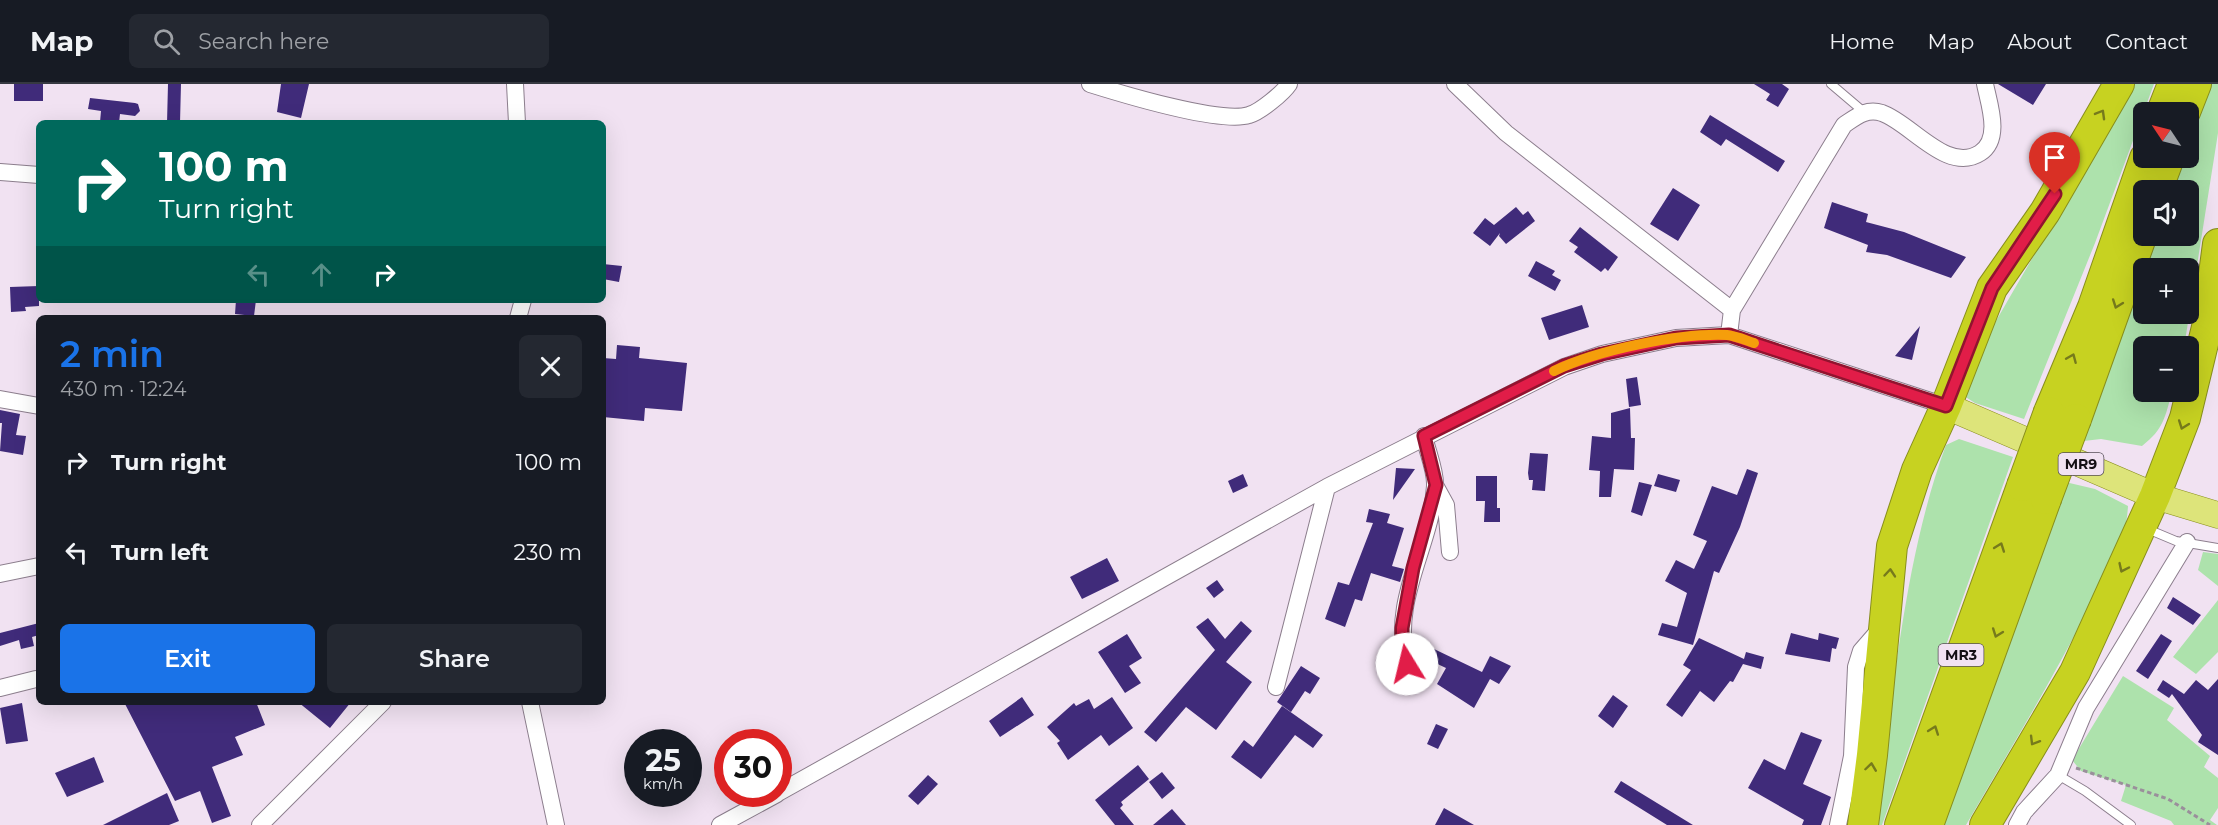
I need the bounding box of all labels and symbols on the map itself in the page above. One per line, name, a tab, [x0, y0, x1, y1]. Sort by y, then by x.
north arrow	[2133, 102, 2199, 168]
one-way arrow	[2094, 110, 2105, 121]
pin	[2029, 132, 2080, 194]
one-way arrow	[2111, 298, 2124, 309]
one-way arrow	[2065, 353, 2077, 364]
one-way arrow	[2177, 419, 2190, 429]
road number: MR9	[2058, 453, 2104, 475]
one-way arrow	[1992, 542, 2005, 553]
one-way arrow	[2118, 562, 2130, 573]
one-way arrow	[1883, 568, 1896, 577]
one-way arrow	[1992, 627, 2005, 638]
position arrow	[1375, 632, 1439, 696]
road number: MR3	[1938, 644, 1984, 666]
one-way arrow	[1926, 726, 1939, 736]
speed limit sign: 30	[714, 729, 792, 807]
one-way arrow	[2030, 735, 2041, 745]
one-way arrow	[1864, 762, 1876, 772]

